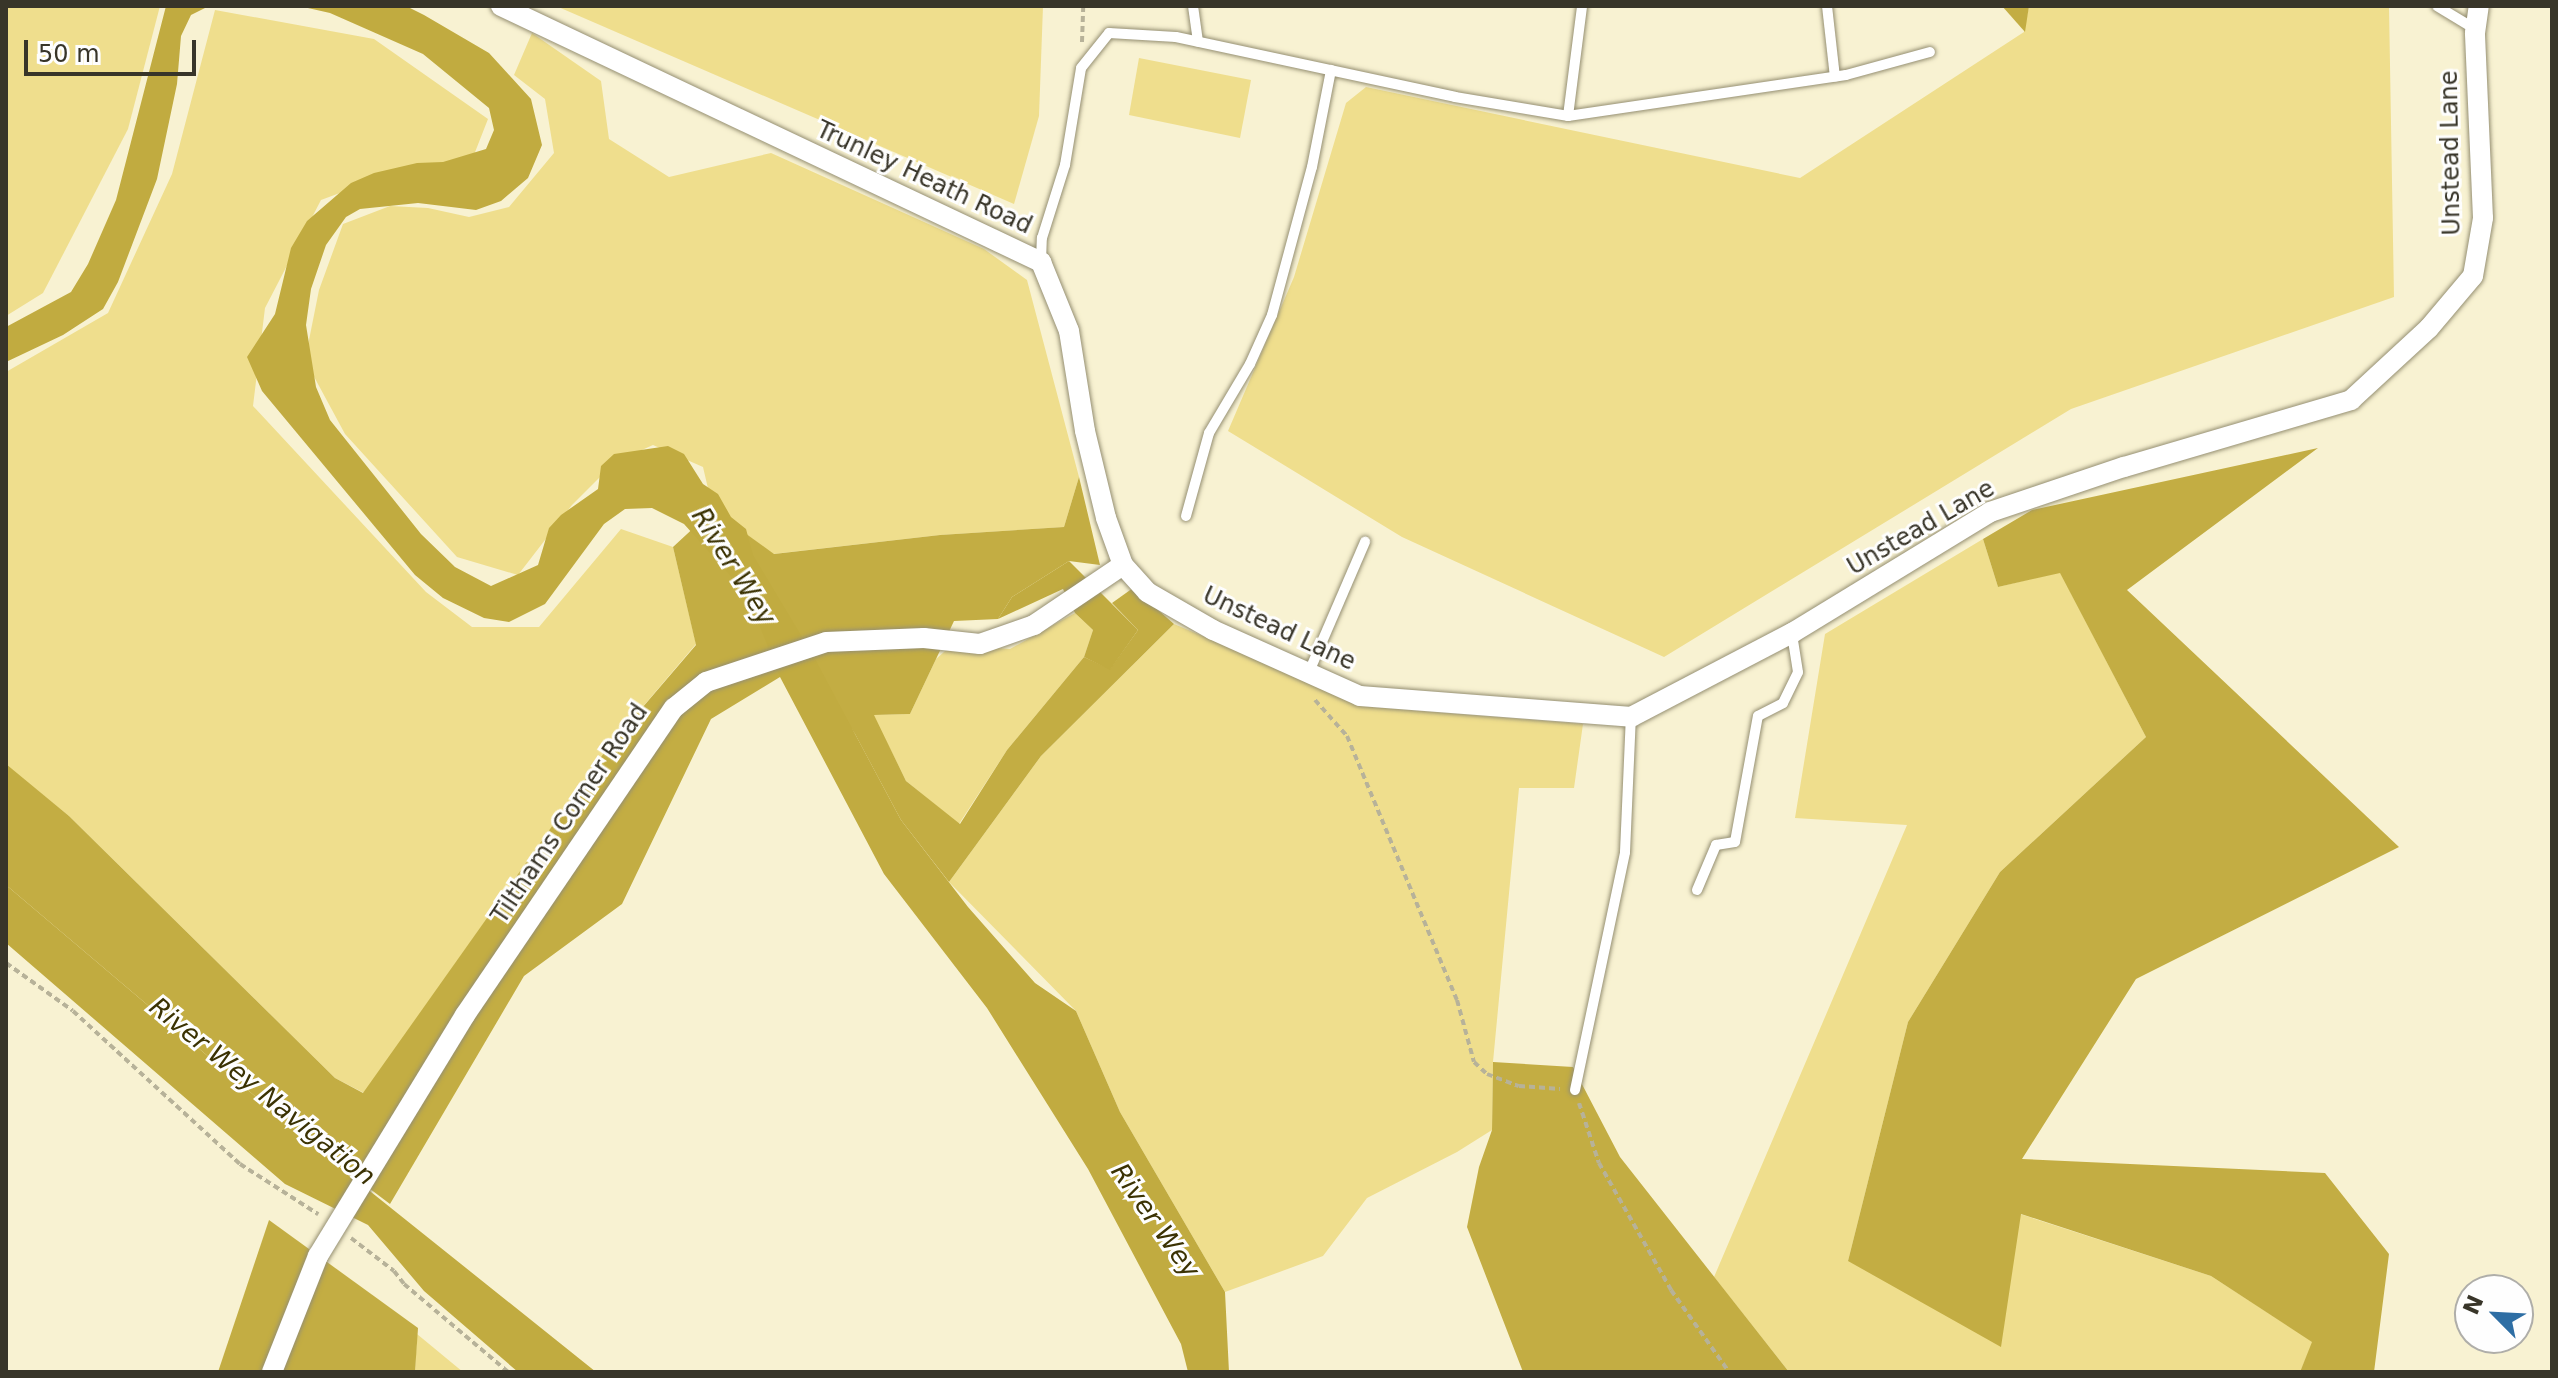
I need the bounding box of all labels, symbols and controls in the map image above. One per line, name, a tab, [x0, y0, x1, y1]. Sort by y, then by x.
scale bar	[28, 24, 200, 74]
text: 50 m	[38, 40, 100, 68]
street label: Unstead Lane	[2435, 70, 2467, 236]
street label: Trunley Heath Road	[812, 115, 1036, 241]
street label: Unstead Lane	[1842, 474, 2000, 582]
water label: River Wey	[685, 502, 781, 632]
street label: Unstead Lane	[1198, 581, 1360, 677]
street label: Tilthams Corner Road	[486, 699, 654, 929]
water label: River Wey Navigation	[143, 991, 381, 1193]
water label: River Wey	[1104, 1158, 1206, 1284]
north arrow	[2454, 1274, 2534, 1354]
text: N	[2458, 1291, 2489, 1318]

